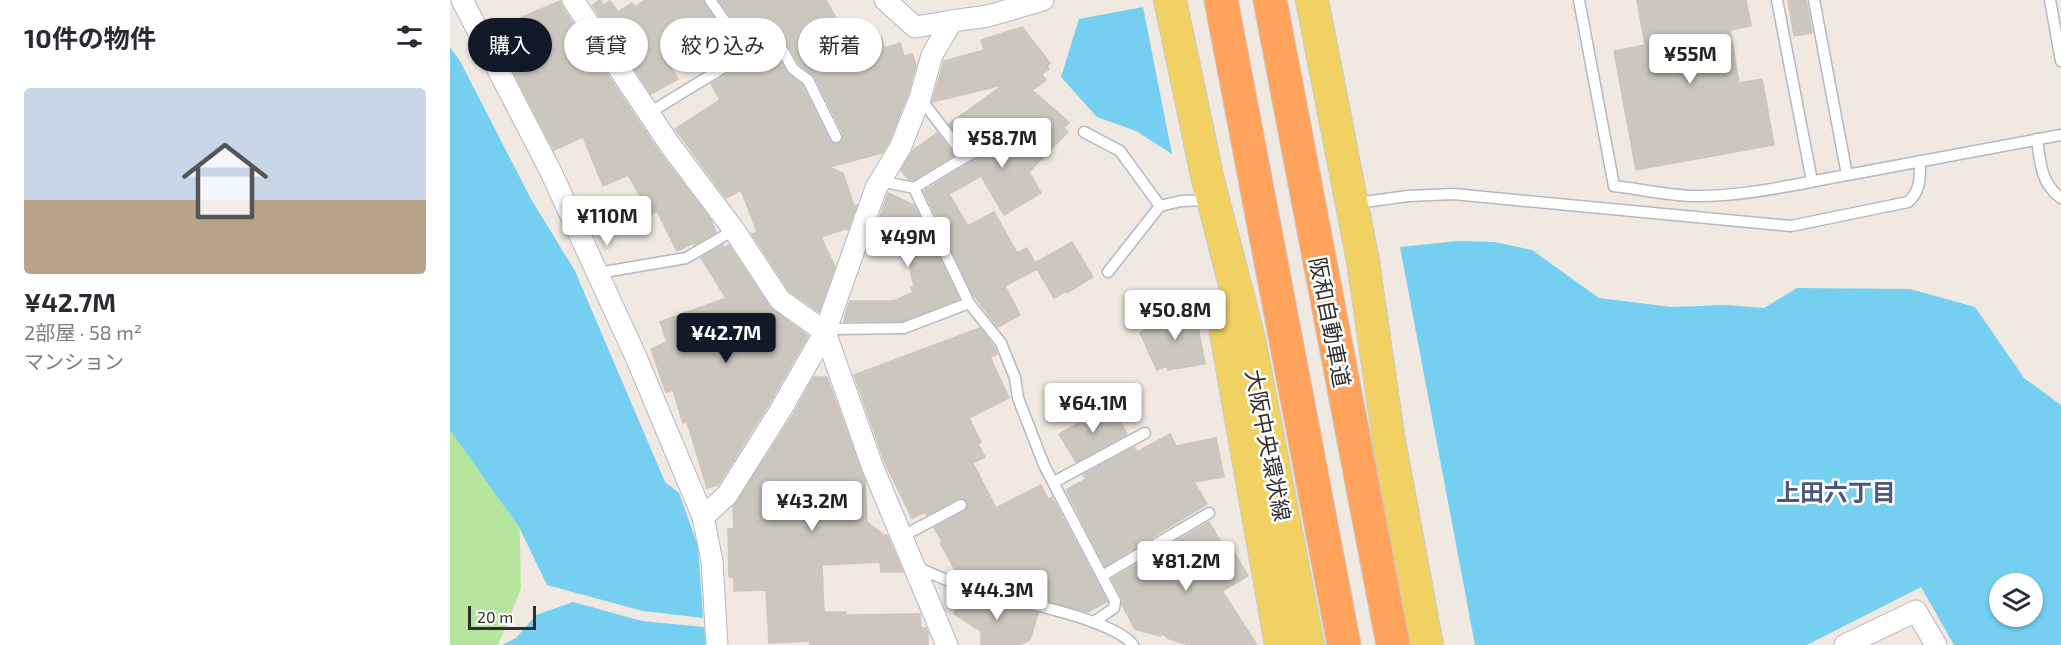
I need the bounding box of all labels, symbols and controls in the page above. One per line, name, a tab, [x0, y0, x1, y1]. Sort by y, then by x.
chip: 購入	[468, 18, 552, 72]
chip: 賃貸	[564, 18, 648, 72]
chip: 絞り込み	[660, 18, 786, 72]
chip: 新着	[798, 18, 882, 72]
icon: filters	[393, 20, 426, 53]
text: 10件の物件	[24, 22, 156, 53]
pin: ¥55M	[1654, 34, 1726, 85]
text: ¥55M	[1663, 41, 1717, 65]
pin: ¥58.7M	[953, 118, 1051, 169]
text: ¥58.7M	[967, 125, 1037, 149]
icon: home	[171, 127, 279, 235]
pin: ¥110M	[565, 196, 649, 247]
text: ¥110M	[576, 203, 638, 227]
pin: ¥49M	[872, 217, 944, 268]
text: ¥49M	[880, 224, 936, 248]
street label: 阪和自動車道	[1306, 255, 1356, 389]
text: ¥42.7M	[24, 286, 116, 317]
pin: ¥50.8M	[1126, 290, 1224, 341]
text: ¥50.8M	[1139, 297, 1211, 321]
pin: ¥42.7M	[677, 313, 775, 364]
text: 2部屋 · 58 m²	[24, 320, 142, 344]
text: ¥42.7M	[691, 320, 761, 344]
text: マンション	[24, 349, 124, 373]
street label: 大阪中央環状線	[1242, 367, 1296, 523]
pin: ¥64.1M	[1044, 383, 1142, 434]
text: ¥64.1M	[1059, 390, 1127, 414]
district label: 上田六丁目	[1776, 477, 1896, 506]
pin: ¥43.2M	[763, 481, 861, 532]
text: ¥43.2M	[776, 488, 848, 512]
pin: ¥81.2M	[1137, 541, 1235, 592]
text: ¥81.2M	[1151, 548, 1221, 572]
pin: ¥44.3M	[948, 570, 1046, 621]
map controls	[1989, 573, 2043, 627]
button: layers	[1989, 573, 2043, 627]
text: ¥44.3M	[960, 577, 1034, 601]
scale bar	[468, 603, 536, 630]
text: 20 m	[477, 607, 513, 626]

